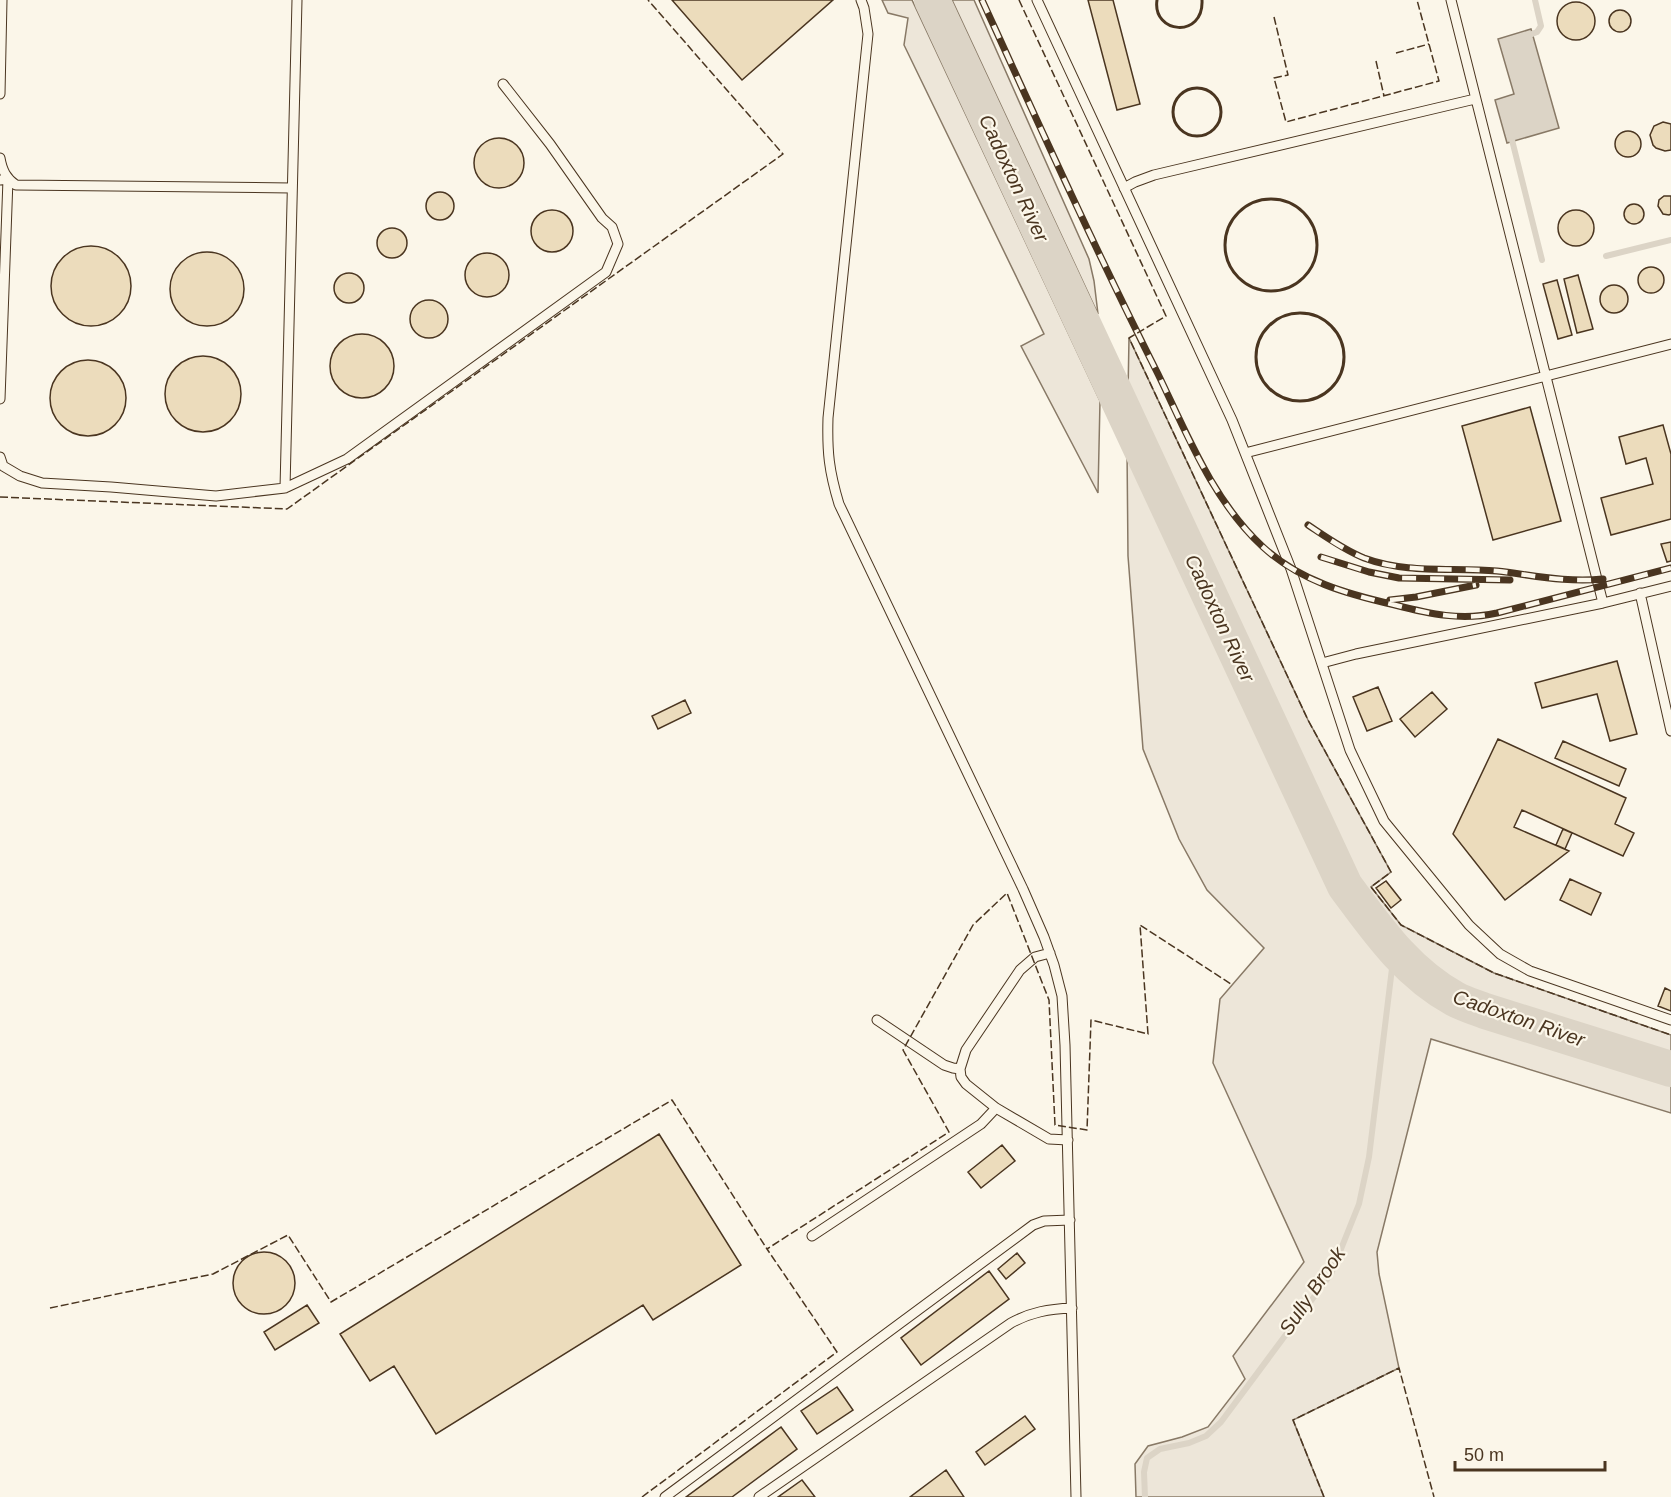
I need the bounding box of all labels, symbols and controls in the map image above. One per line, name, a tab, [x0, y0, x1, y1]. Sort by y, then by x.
water label: Cadoxton River	[975, 111, 1054, 246]
water label: Cadoxton River	[1181, 551, 1260, 686]
water label: Cadoxton River	[1450, 985, 1589, 1051]
water label: Sully Brook	[1275, 1242, 1350, 1339]
scale bar	[1455, 1434, 1605, 1472]
text: 50 m	[1464, 1445, 1504, 1465]

